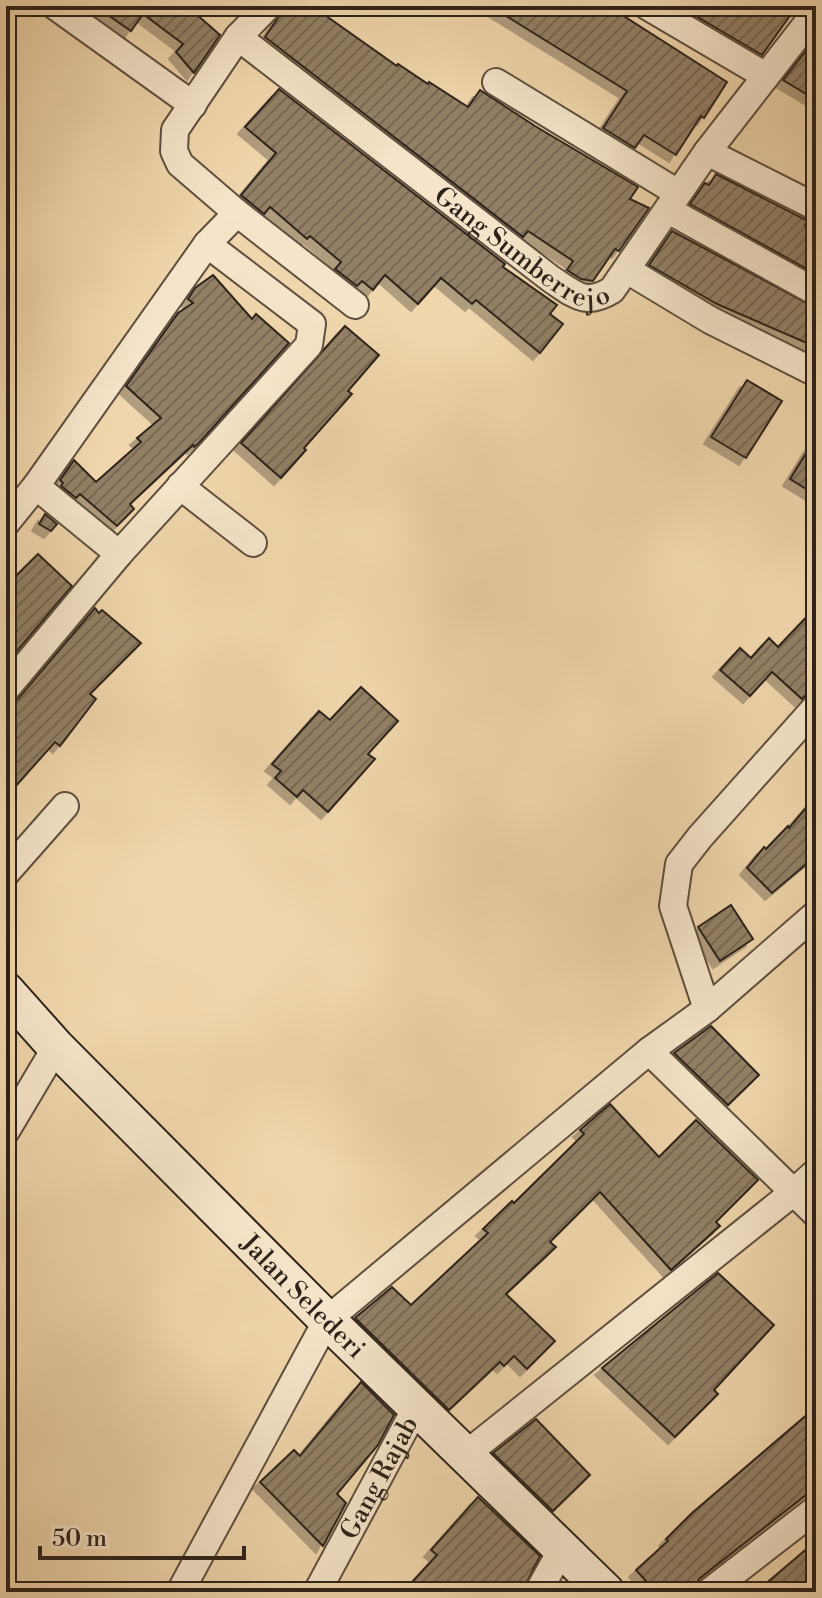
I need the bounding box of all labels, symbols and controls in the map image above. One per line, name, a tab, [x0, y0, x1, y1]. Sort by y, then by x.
street label: Gang Sumberrejo	[428, 180, 615, 315]
street label: Jalan Selederi	[233, 1227, 372, 1366]
street label: Gang Rajab	[333, 1411, 425, 1545]
scale bar	[40, 1510, 244, 1560]
text: 50 m	[52, 1524, 107, 1554]

